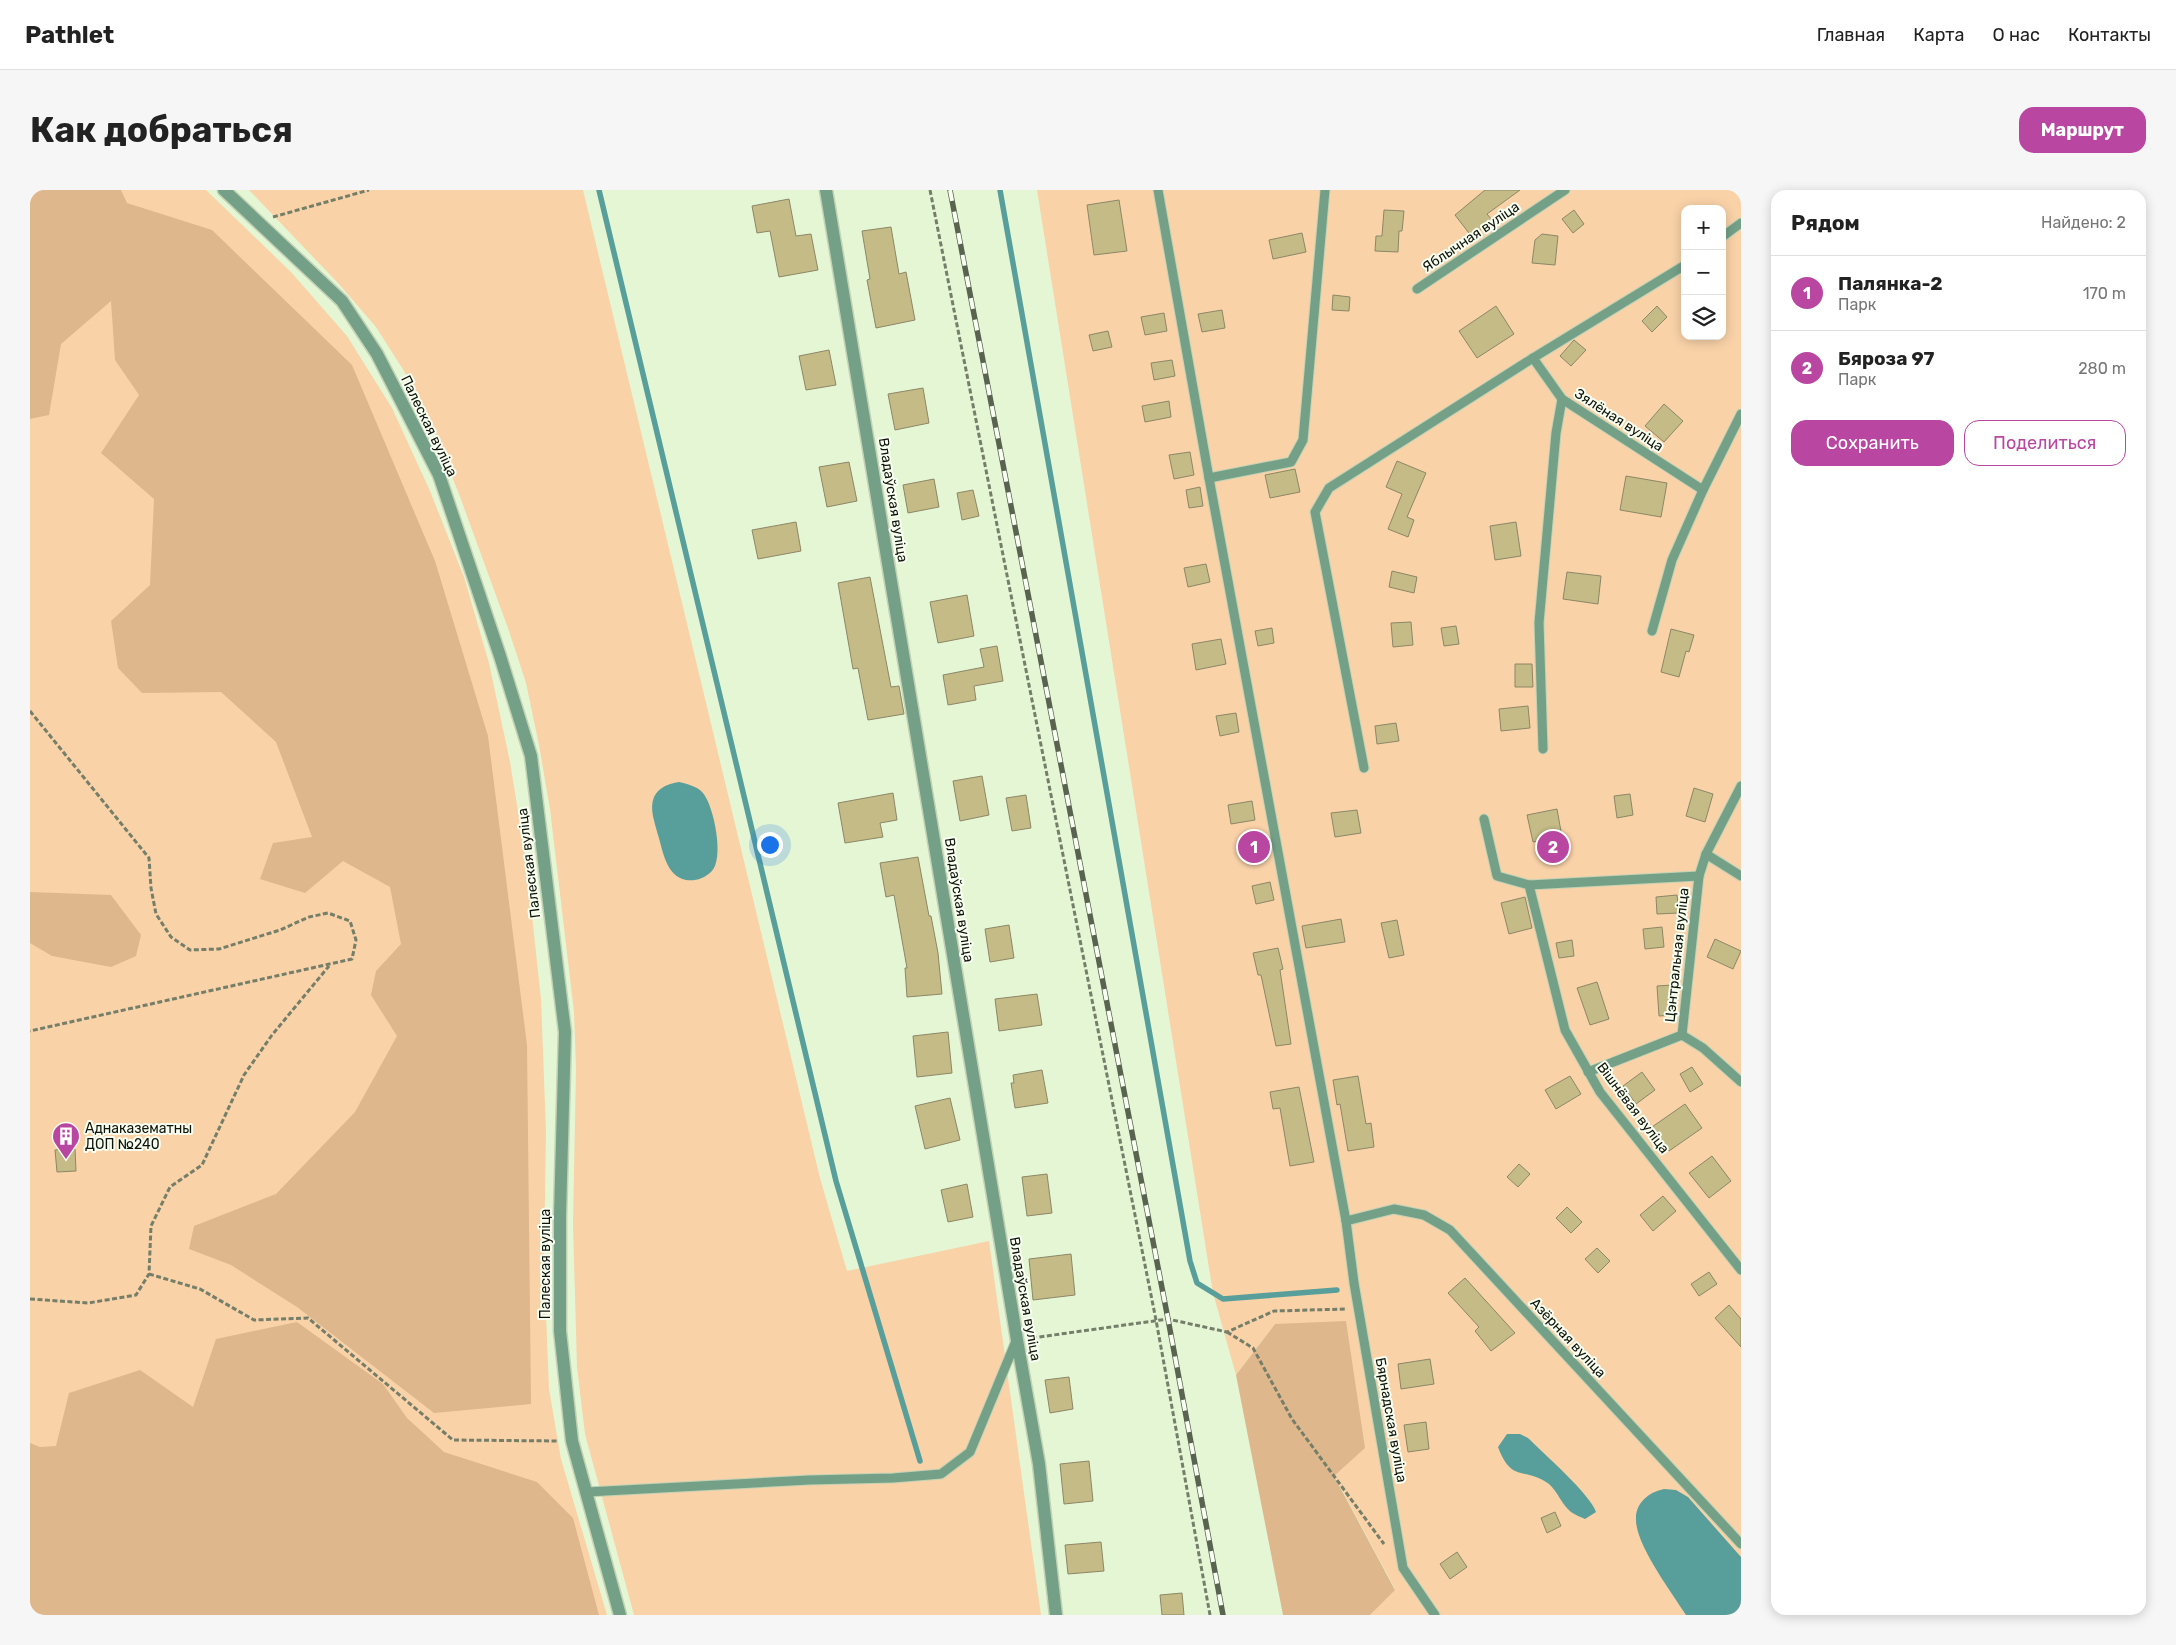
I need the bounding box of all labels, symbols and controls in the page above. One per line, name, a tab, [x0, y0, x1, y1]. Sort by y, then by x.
text: Pathlet	[25, 21, 114, 49]
text: Главная	[1817, 24, 1885, 46]
text: Карта	[1913, 24, 1965, 46]
text: О нас	[1993, 24, 2040, 46]
text: Контакты	[2068, 24, 2151, 46]
button: Маршрут	[2019, 107, 2146, 153]
text: Как добраться	[30, 109, 293, 151]
street label: Яблычная вуліца	[1419, 198, 1523, 276]
map controls	[1681, 205, 1726, 340]
button: +	[1681, 205, 1726, 250]
text: Рядом	[1791, 210, 1860, 235]
text: Найдено: 2	[2041, 213, 2126, 232]
button: −	[1681, 250, 1726, 295]
text: Палянка-2	[1838, 272, 1942, 295]
text: 1	[1803, 284, 1811, 303]
text: 170 m	[2083, 284, 2126, 303]
button: layers	[1681, 295, 1726, 340]
text: Парк	[1838, 295, 1876, 314]
text: Бяроза 97	[1838, 347, 1934, 370]
text: 2	[1802, 359, 1812, 378]
text: 280 m	[2078, 359, 2126, 378]
text: Парк	[1838, 370, 1876, 389]
street label: Палеская вуліца	[397, 373, 461, 479]
street label: Зялёная вуліца	[1571, 385, 1667, 455]
button: Сохранить	[1791, 420, 1954, 466]
button: Поделиться	[1964, 420, 2126, 466]
street label: Владаўская вуліца	[875, 437, 911, 563]
street label: Палеская вуліца	[514, 807, 544, 919]
pin: 1	[1238, 828, 1270, 866]
pin: 2	[1537, 828, 1569, 866]
your location	[757, 832, 783, 858]
street label: Владаўская вуліца	[941, 837, 977, 963]
street label: Цэнтральная вуліца	[1661, 887, 1693, 1023]
street label: Вішнёвая вуліца	[1593, 1059, 1673, 1157]
place label: Аднаказематны ДОП №240	[85, 1120, 192, 1153]
building icon: Аднаказематны ДОП №240	[51, 1121, 81, 1160]
street label: Палеская вуліца	[537, 1209, 554, 1319]
street label: Владаўская вуліца	[1006, 1236, 1044, 1362]
street label: Азёрная вуліца	[1527, 1295, 1609, 1381]
street label: Бярнадская вуліца	[1372, 1356, 1410, 1484]

